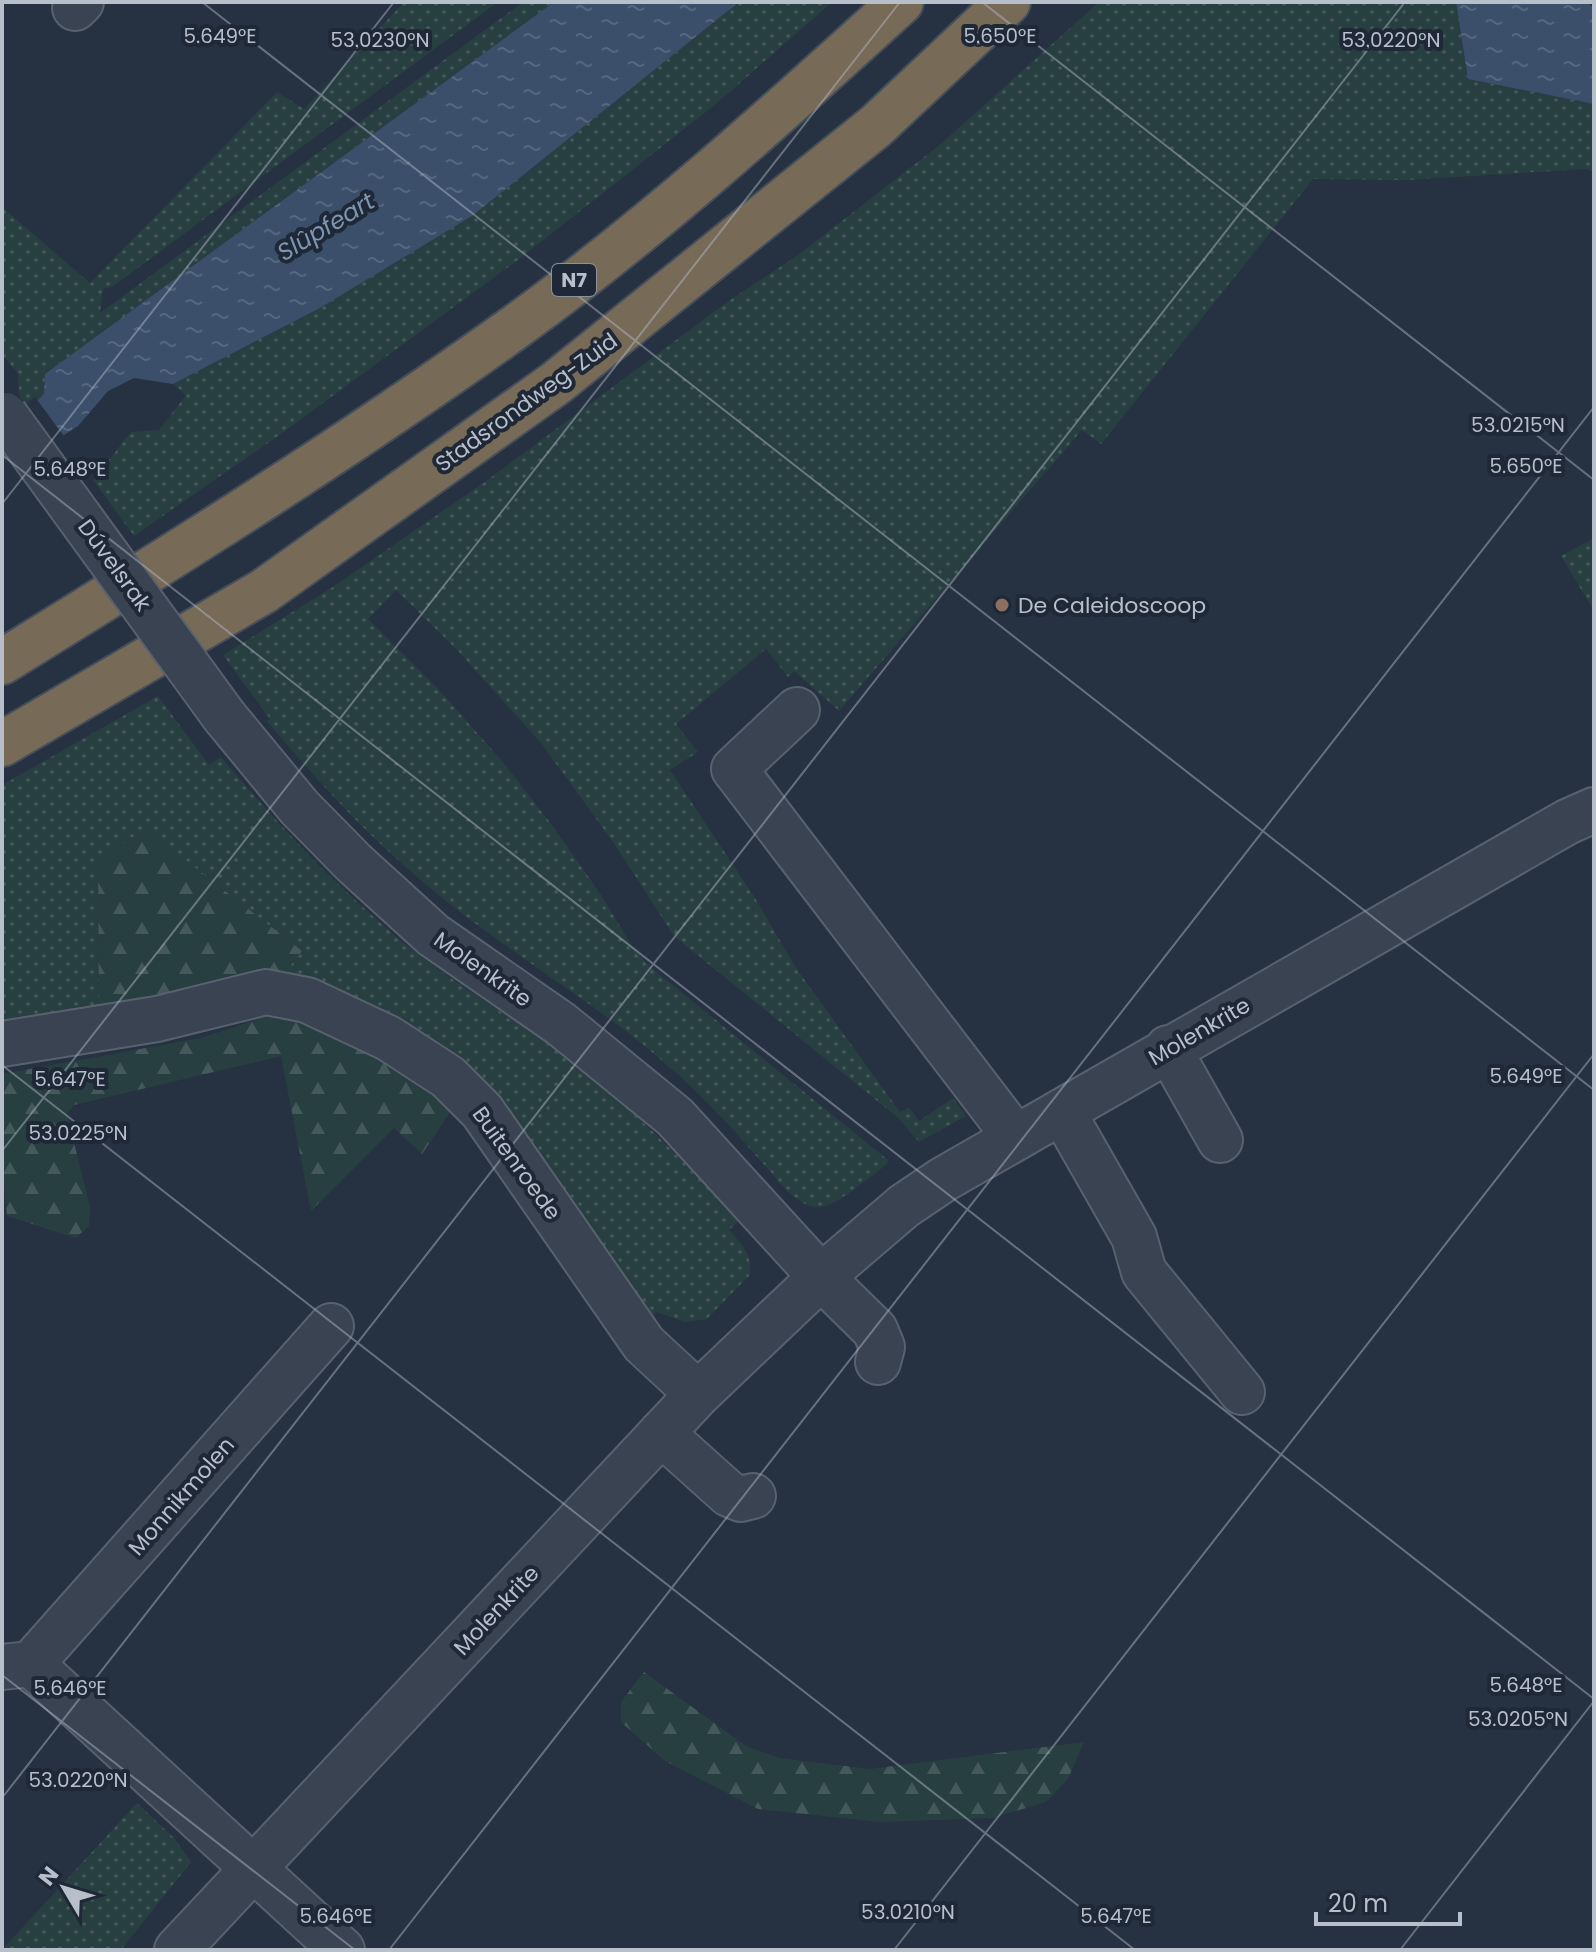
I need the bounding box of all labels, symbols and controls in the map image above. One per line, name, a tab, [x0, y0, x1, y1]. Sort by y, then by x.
text: 5.649°E	[183, 22, 257, 50]
text: 5.650°E	[963, 22, 1037, 50]
text: 53.0230°N	[330, 26, 430, 54]
text: 53.0220°N	[1342, 26, 1440, 54]
water label: Slûpfeart	[271, 184, 382, 269]
road number: N7	[552, 264, 596, 296]
street label: Stadsrondweg-Zuid	[429, 326, 624, 479]
text: 53.0215°N	[1471, 411, 1565, 439]
text: 5.650°E	[1489, 452, 1563, 480]
text: 5.648°E	[33, 455, 107, 483]
street label: Dúvelsrak	[71, 513, 159, 618]
place label: De Caleidoscoop	[1018, 590, 1206, 621]
marker: De Caleidoscoop	[993, 596, 1011, 614]
street label: Molenkrite	[428, 924, 538, 1014]
street label: Molenkrite	[1143, 990, 1256, 1073]
text: 5.649°E	[1489, 1062, 1563, 1090]
text: 5.647°E	[34, 1065, 106, 1093]
street label: Buitenroede	[465, 1100, 568, 1226]
text: 53.0225°N	[29, 1119, 127, 1147]
street label: Monnikmolen	[121, 1430, 242, 1562]
street label: Molenkrite	[447, 1559, 546, 1662]
text: 5.648°E	[1489, 1671, 1563, 1699]
text: 5.646°E	[33, 1674, 107, 1702]
text: 53.0205°N	[1468, 1705, 1568, 1733]
text: 53.0220°N	[29, 1766, 127, 1794]
north arrow	[24, 1848, 104, 1928]
text: N	[31, 1860, 66, 1892]
scale bar	[1316, 1876, 1460, 1926]
text: 20 m	[1328, 1887, 1388, 1920]
text: 53.0210°N	[861, 1898, 955, 1926]
text: 5.646°E	[299, 1902, 373, 1930]
text: 5.647°E	[1080, 1902, 1152, 1930]

